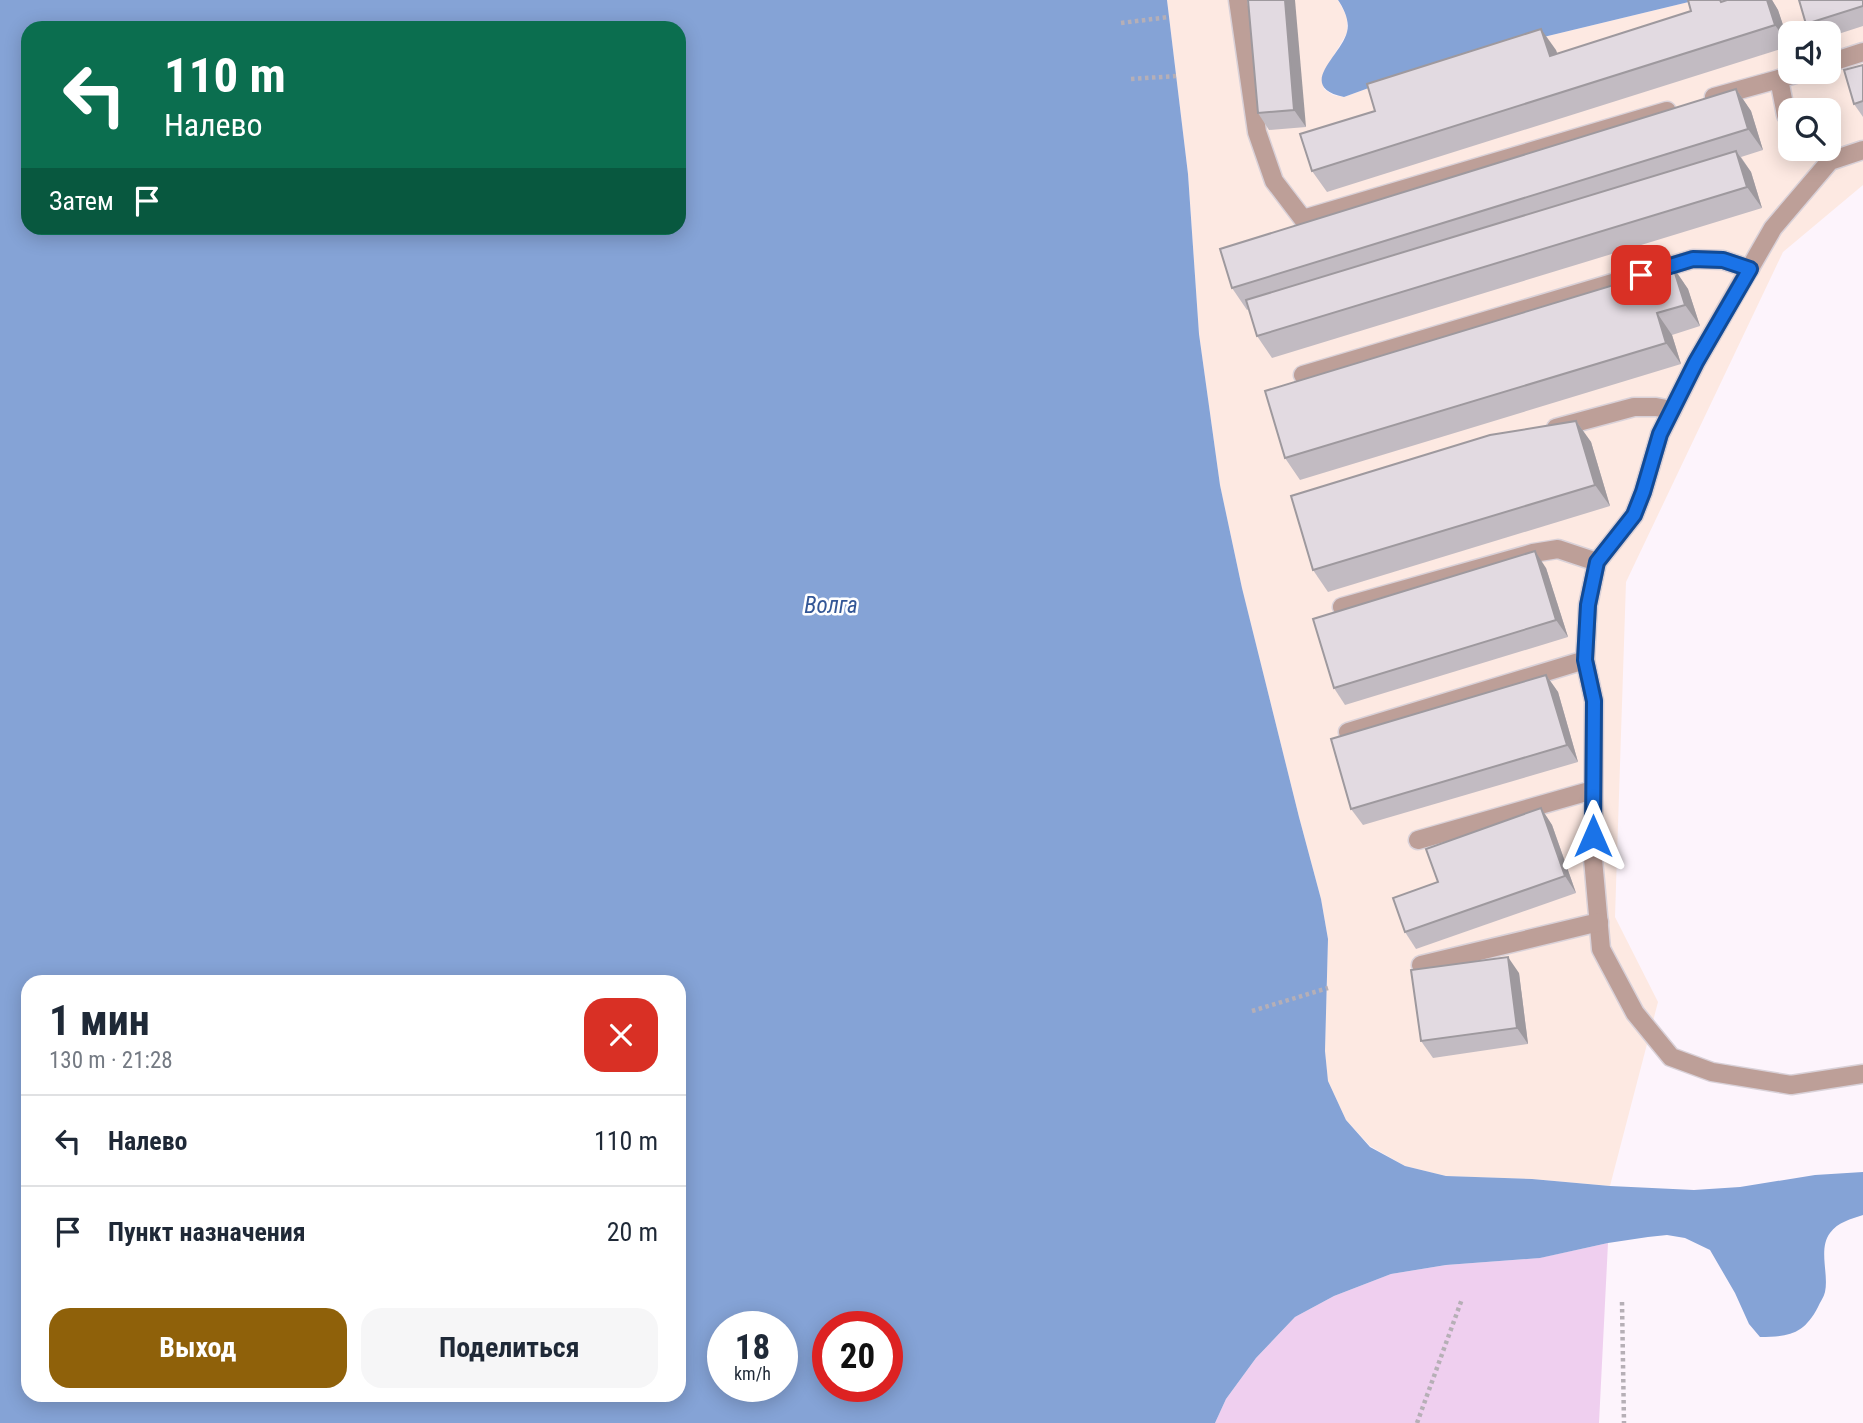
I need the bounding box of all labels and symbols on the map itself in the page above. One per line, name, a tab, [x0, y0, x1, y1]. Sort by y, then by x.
pin	[1611, 245, 1671, 305]
water label: Волга	[804, 592, 858, 619]
position arrow	[1556, 799, 1630, 873]
speed limit sign: 20	[812, 1311, 903, 1402]

